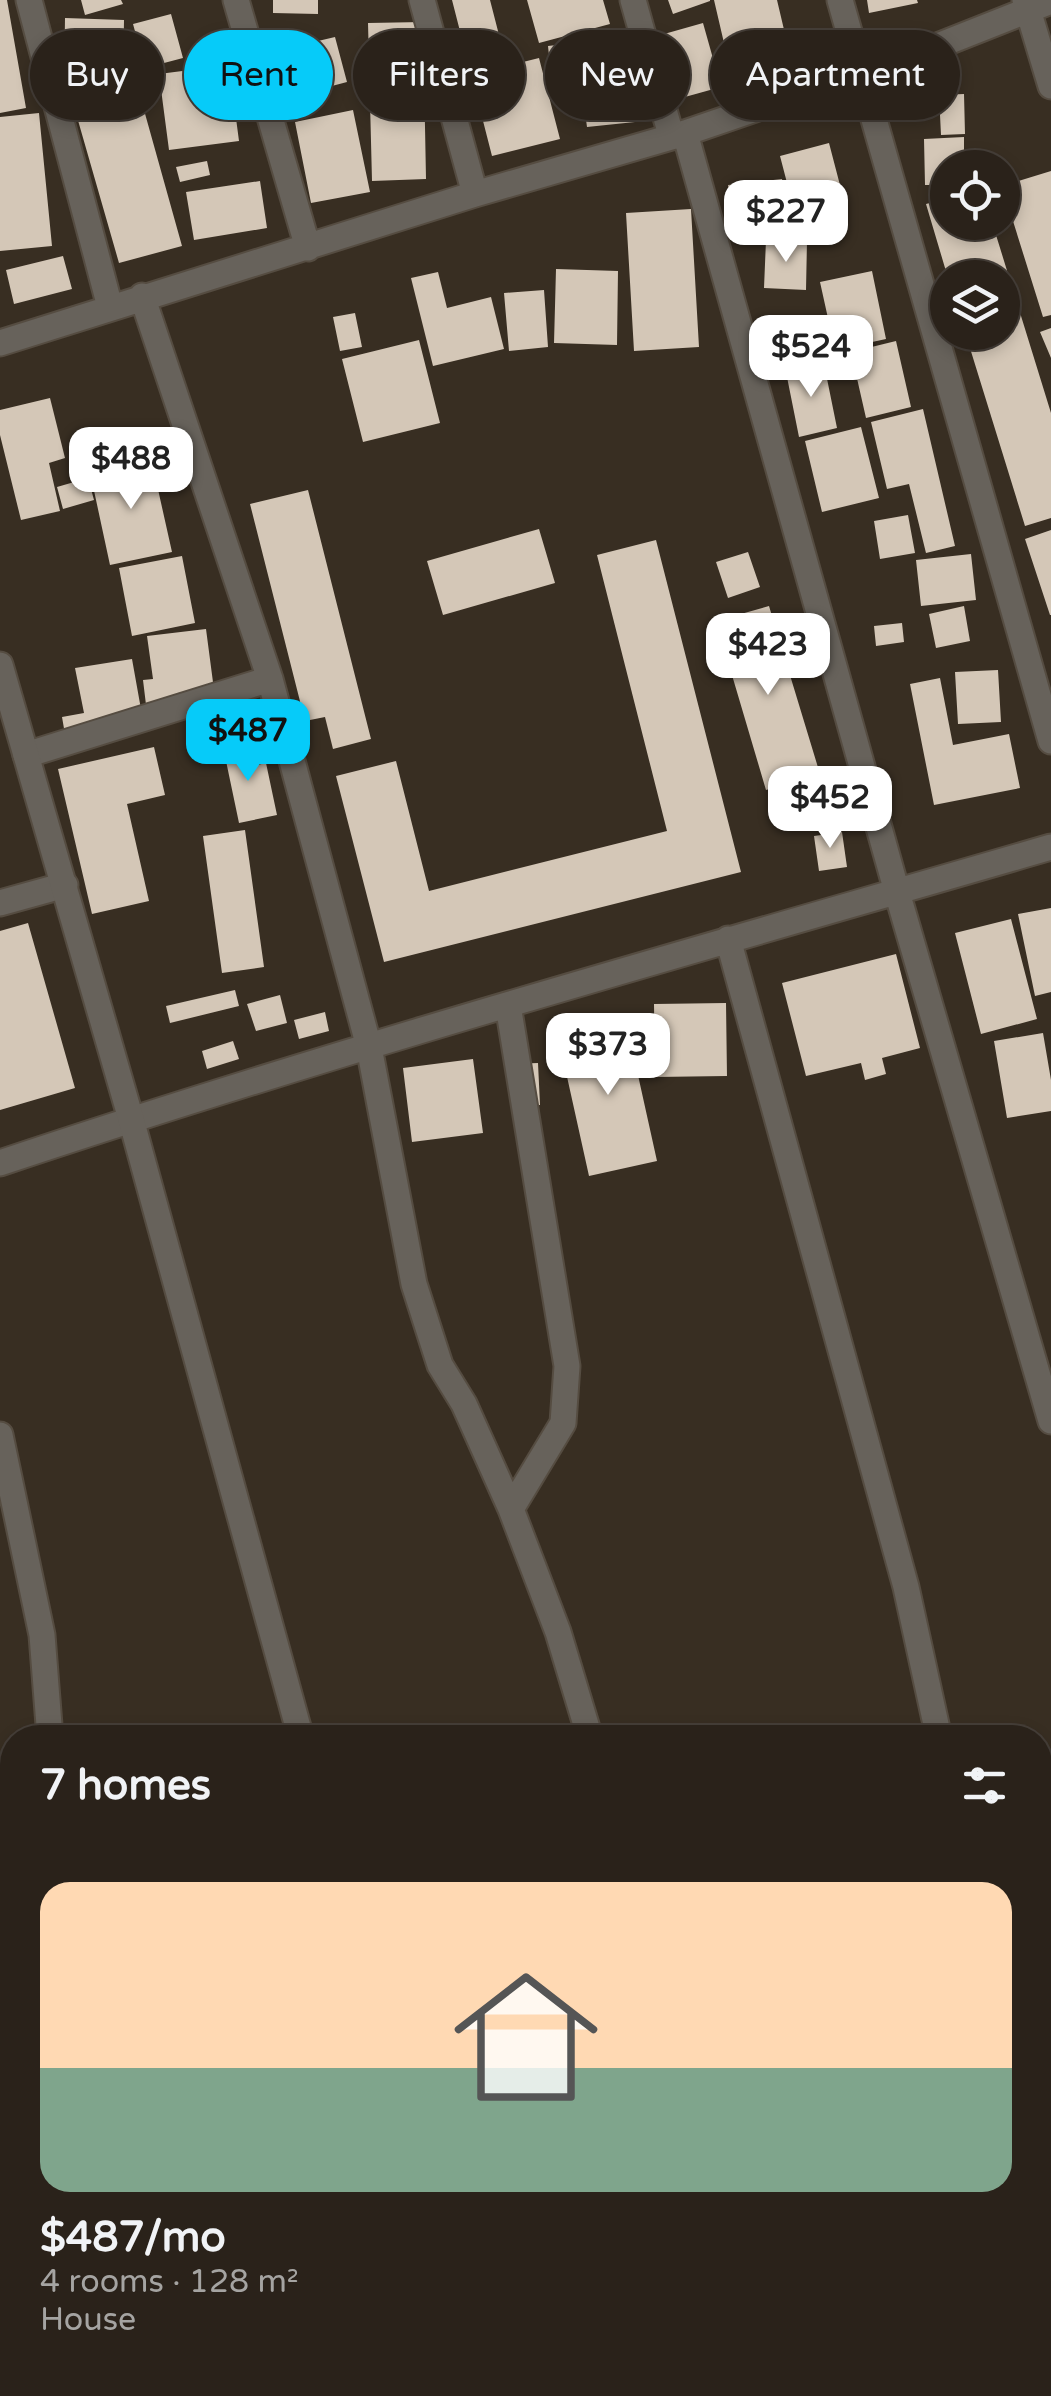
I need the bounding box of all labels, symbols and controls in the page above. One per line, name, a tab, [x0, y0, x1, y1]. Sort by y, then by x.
chip: Buy	[30, 30, 164, 120]
chip: Rent	[184, 30, 333, 120]
chip: Filters	[353, 30, 525, 120]
chip: New	[545, 30, 690, 120]
chip: Apartment	[710, 30, 960, 120]
map controls	[930, 150, 1020, 350]
button: locate	[930, 150, 1020, 240]
pin: $227	[727, 180, 845, 265]
text: $227	[746, 193, 826, 231]
button: layers	[930, 260, 1020, 350]
pin: $524	[752, 315, 870, 400]
text: $524	[771, 328, 851, 366]
pin: $488	[72, 427, 190, 512]
text: $488	[91, 440, 171, 478]
pin: $423	[709, 613, 827, 698]
text: $423	[728, 626, 808, 664]
pin: $487	[189, 699, 307, 784]
text: $487	[208, 712, 288, 750]
pin: $452	[771, 766, 889, 851]
text: $452	[790, 779, 870, 817]
pin: $373	[549, 1013, 667, 1098]
text: $373	[568, 1026, 648, 1064]
icon: filters	[957, 1758, 1012, 1813]
text: 7 homes	[40, 1760, 211, 1811]
icon: home	[436, 1947, 616, 2127]
text: $487/mo	[40, 2212, 226, 2263]
text: 4 rooms · 128 m²	[40, 2263, 299, 2301]
text: House	[40, 2301, 136, 2339]

